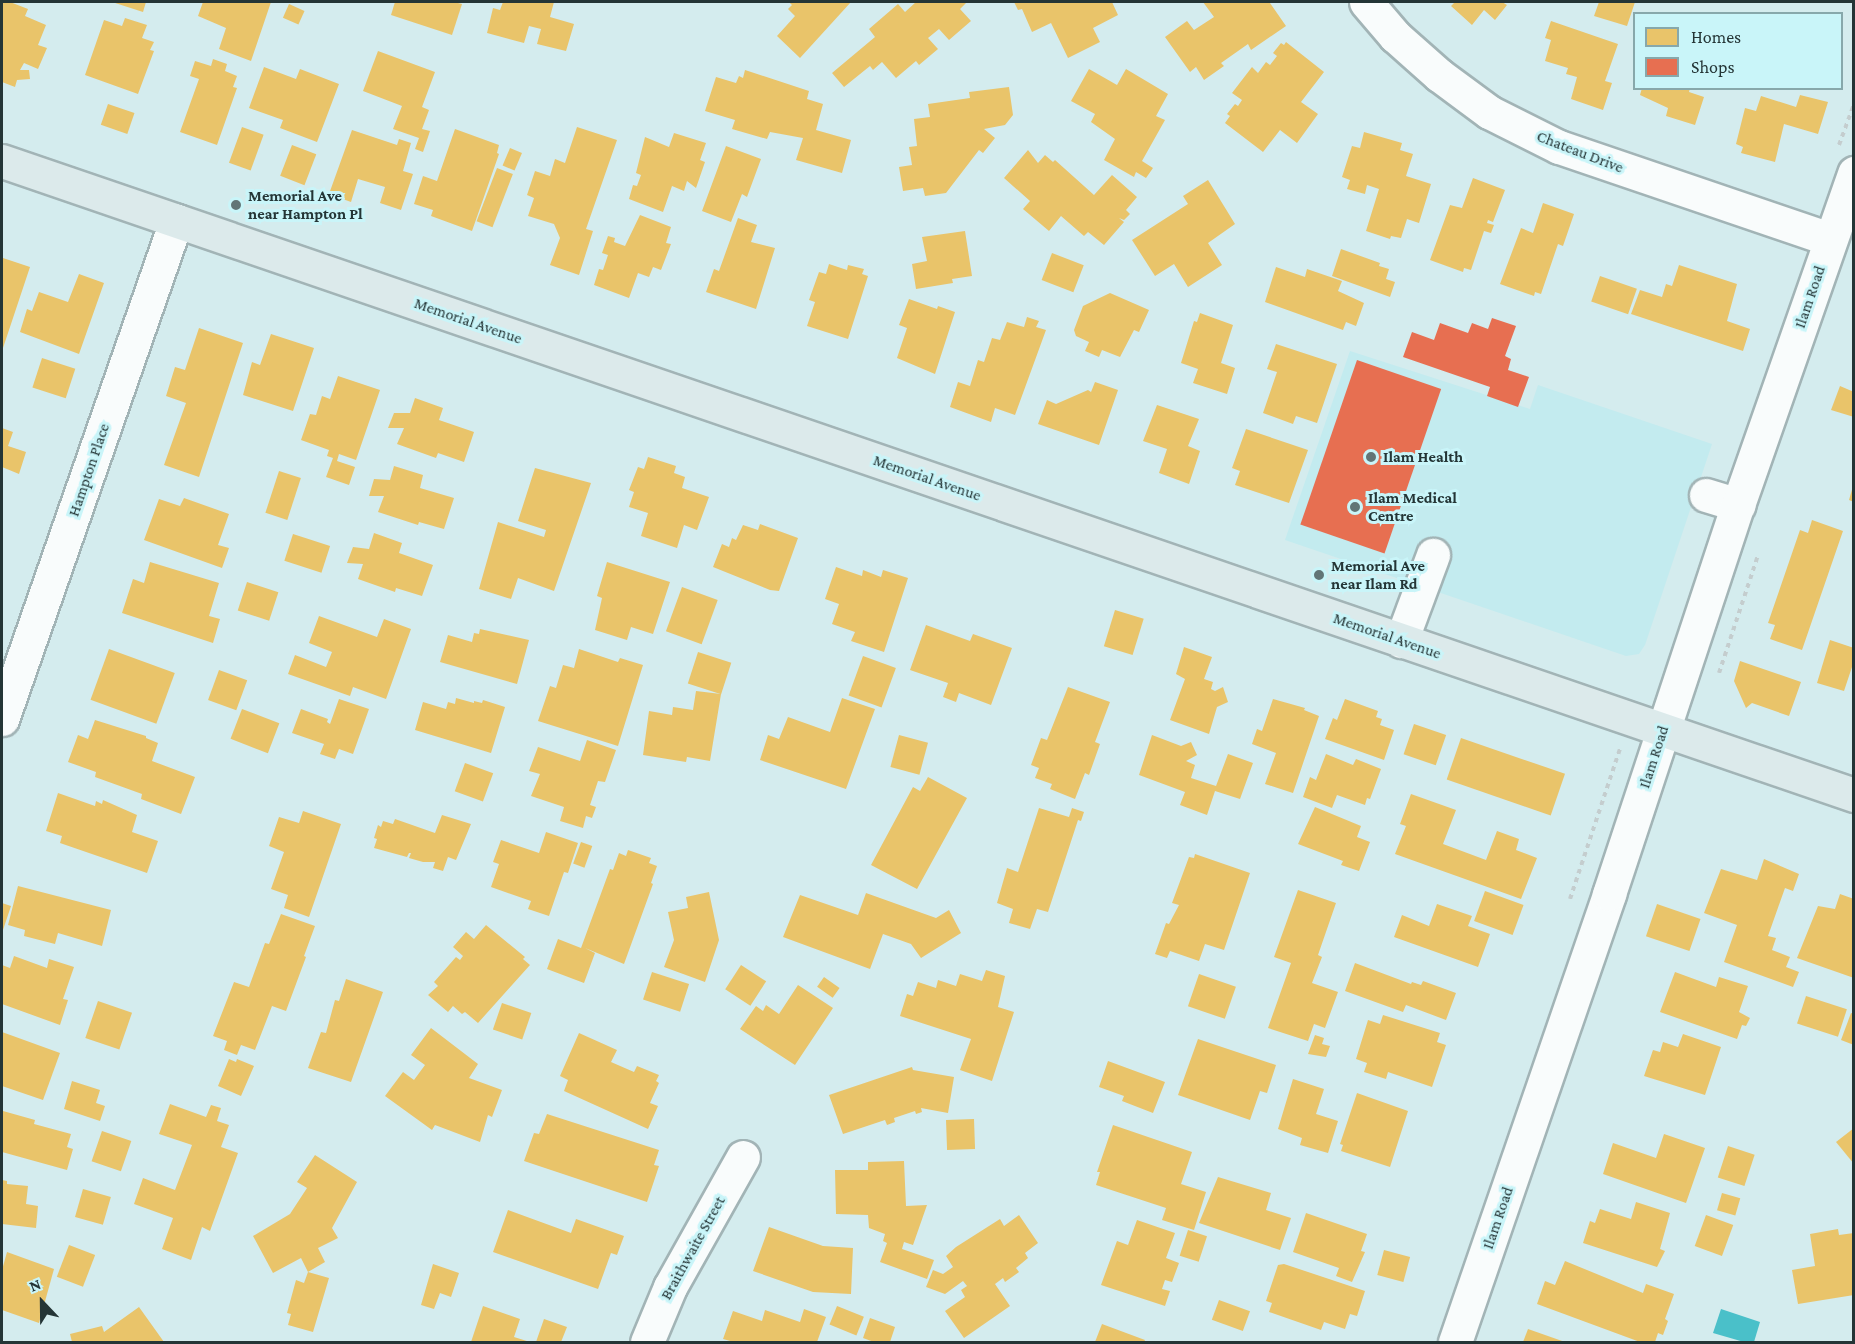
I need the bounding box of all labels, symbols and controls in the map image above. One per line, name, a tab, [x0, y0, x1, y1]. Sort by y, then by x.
legend	[1633, 12, 1843, 90]
text: Homes	[1691, 27, 1741, 47]
text: Shops	[1691, 57, 1735, 77]
street label: Chateau Drive	[1534, 127, 1626, 177]
place label: Memorial Ave near Hampton Pl	[248, 186, 363, 224]
marker: Memorial Ave near Hampton Pl	[229, 198, 243, 212]
street label: Ilam Road	[1790, 263, 1830, 331]
street label: Memorial Avenue	[412, 294, 524, 348]
street label: Hampton Place	[64, 421, 114, 519]
place label: Ilam Health	[1383, 447, 1463, 467]
marker: Ilam Health	[1364, 450, 1378, 464]
street label: Memorial Avenue	[871, 451, 983, 505]
place label: Ilam Medical Centre	[1368, 488, 1457, 526]
marker: Ilam Medical Centre	[1346, 498, 1364, 516]
place label: Memorial Ave near Ilam Rd	[1331, 556, 1425, 594]
marker: Memorial Ave near Ilam Rd	[1312, 568, 1326, 582]
street label: Memorial Avenue	[1331, 609, 1443, 663]
street label: Ilam Road	[1635, 723, 1673, 791]
street label: Ilam Road	[1478, 1184, 1518, 1252]
street label: Braithwaite Street	[657, 1193, 729, 1303]
north arrow	[12, 1272, 72, 1332]
text: N	[27, 1275, 43, 1295]

